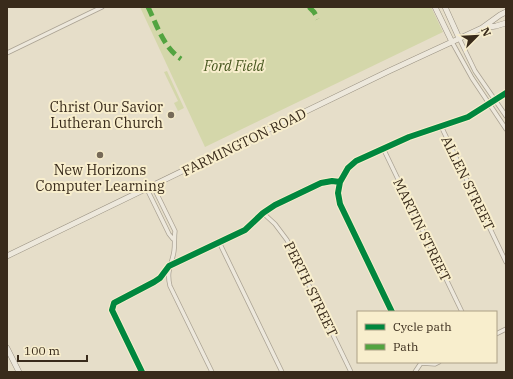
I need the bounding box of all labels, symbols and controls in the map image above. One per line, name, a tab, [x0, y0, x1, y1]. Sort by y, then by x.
north arrow	[457, 16, 497, 56]
text: N	[478, 25, 494, 39]
park label: Ford Field	[203, 57, 265, 75]
place label: Christ Our Savior Lutheran Church	[50, 98, 164, 132]
street label: FARMINGTON ROAD	[179, 104, 309, 180]
marker: Christ Our Savior Lutheran Church	[166, 110, 176, 120]
street label: ALLEN STREET	[437, 133, 499, 233]
marker: New Horizons Computer Learning	[95, 150, 105, 160]
place label: New Horizons Computer Learning	[35, 161, 165, 195]
street label: MARTIN STREET	[389, 175, 455, 285]
street label: PERTH STREET	[280, 238, 342, 340]
legend	[357, 311, 497, 363]
text: Cycle path	[393, 319, 452, 334]
scale bar	[18, 337, 87, 363]
text: Path	[393, 339, 419, 354]
text: 100 m	[24, 343, 60, 358]

